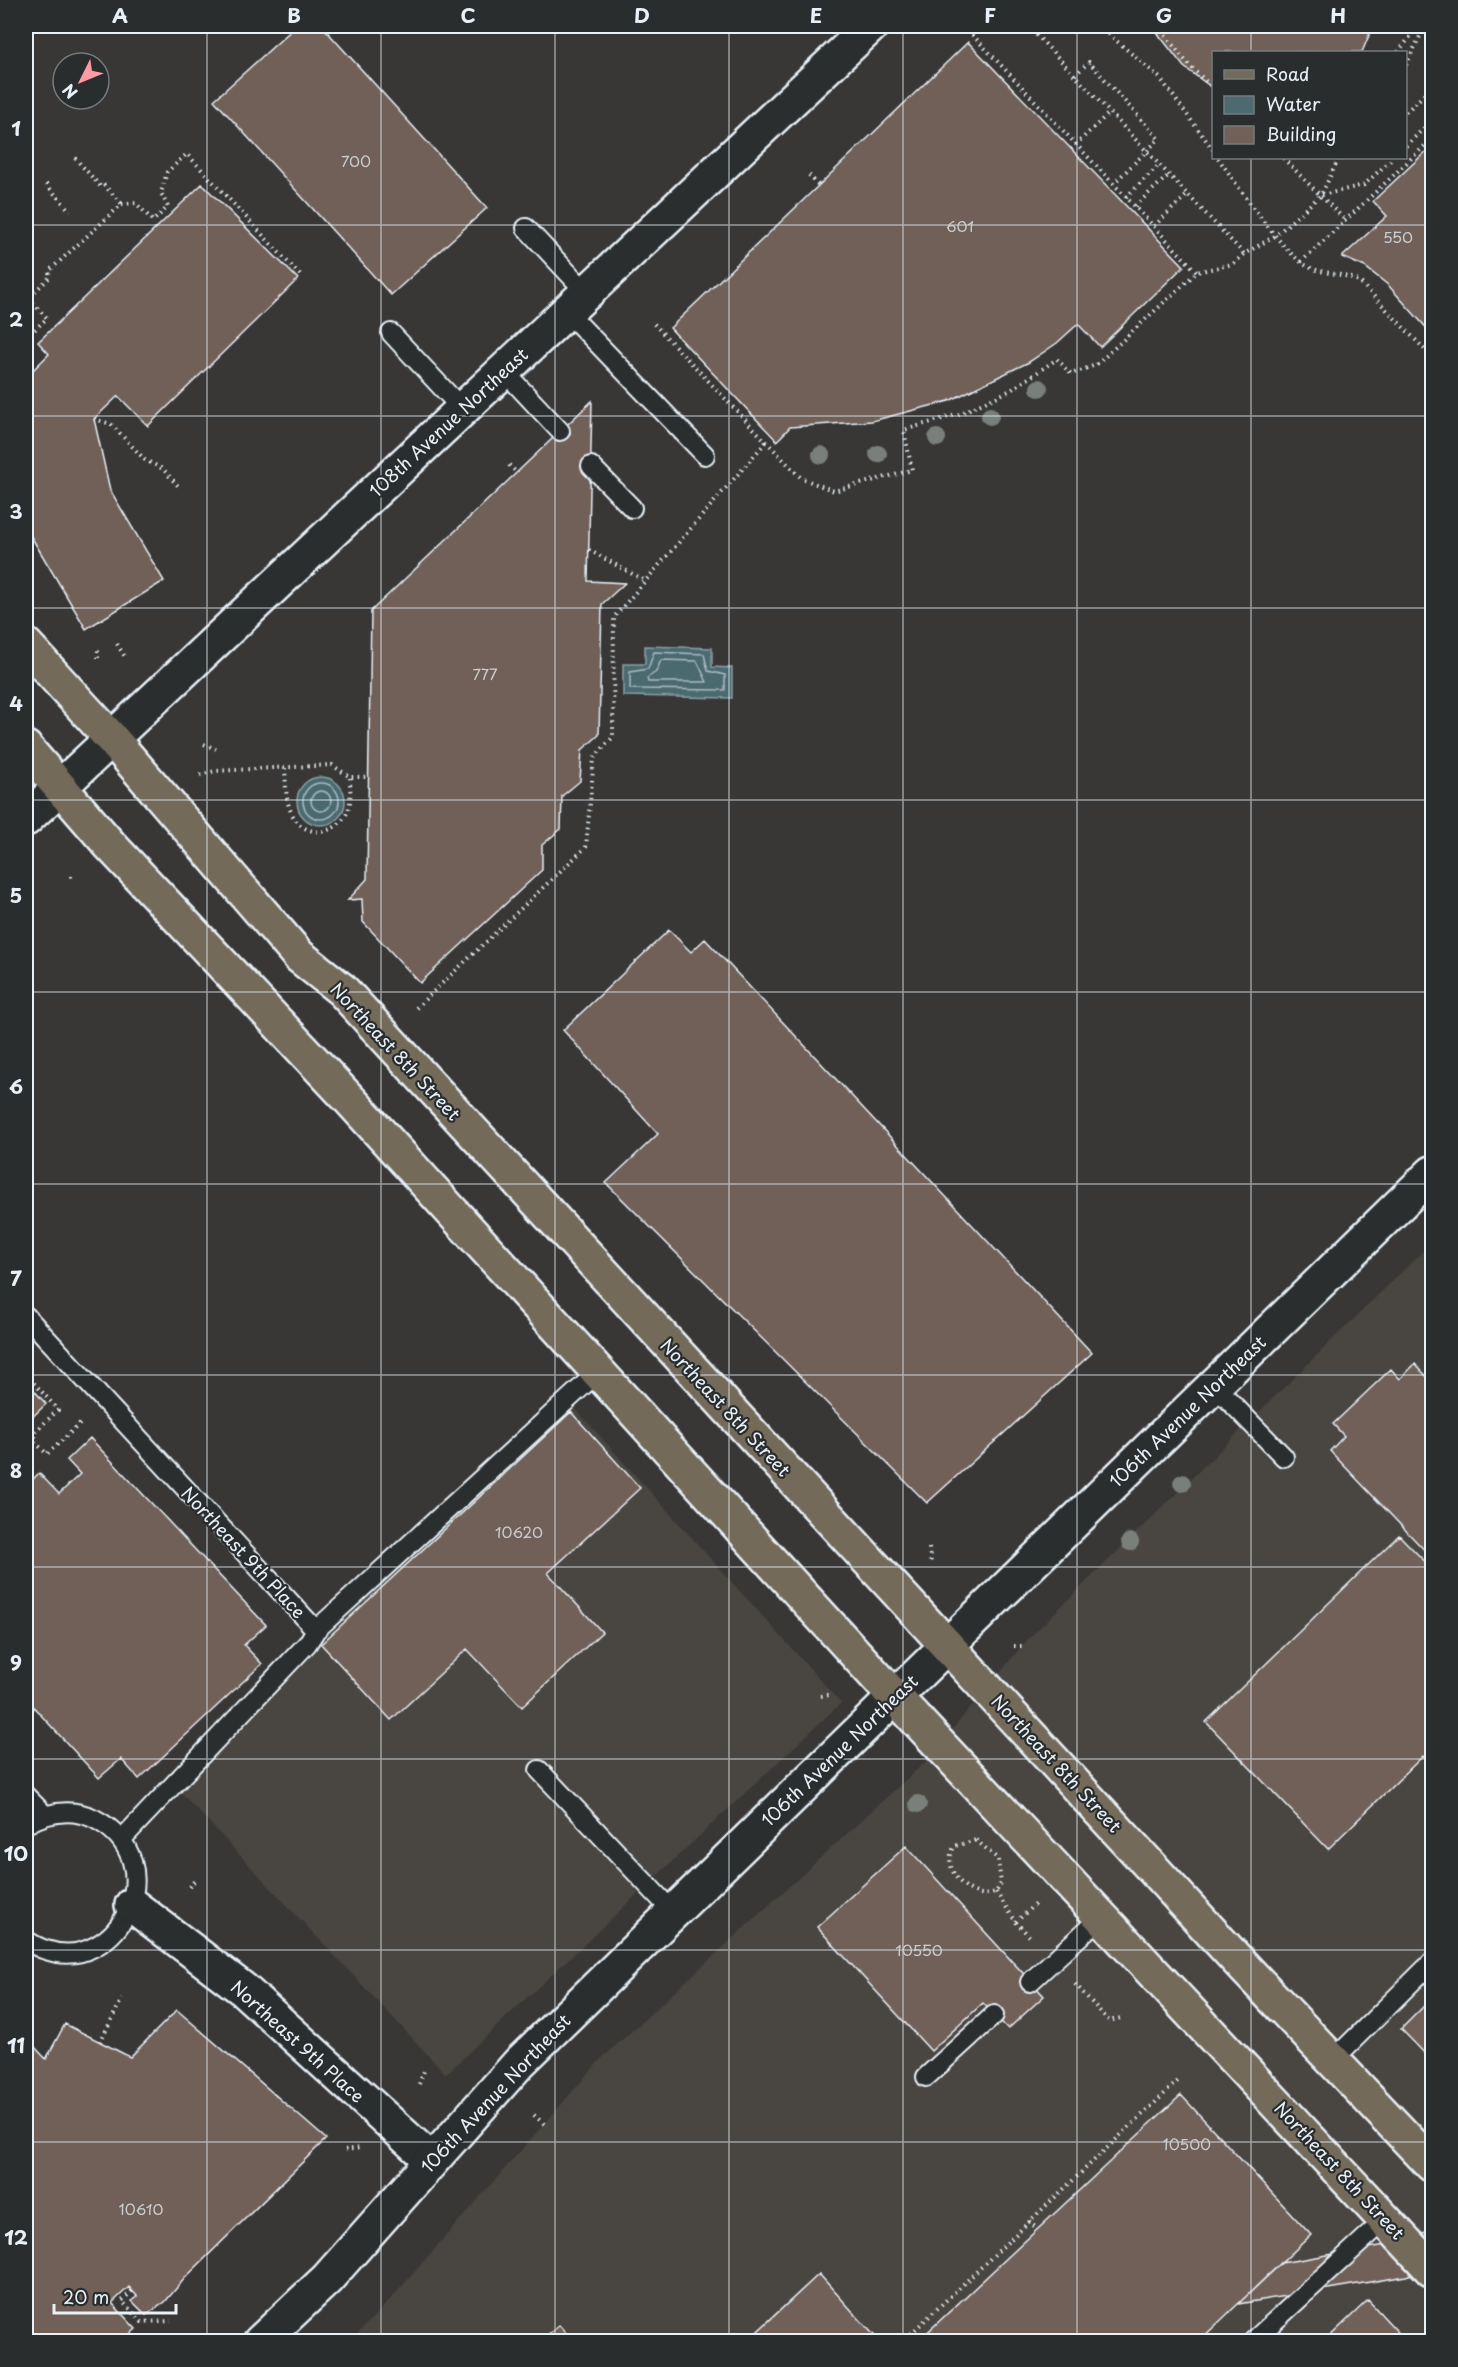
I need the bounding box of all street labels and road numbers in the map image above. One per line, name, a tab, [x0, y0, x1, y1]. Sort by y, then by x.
street label: 108th Avenue Northeast	[362, 341, 534, 503]
street label: Northeast 8th Street	[325, 976, 467, 1126]
street label: 106th Avenue Northeast	[1102, 1329, 1272, 1493]
street label: Northeast 8th Street	[655, 1332, 797, 1482]
street label: Northeast 9th Place	[176, 1480, 312, 1624]
street label: 106th Avenue Northeast	[754, 1668, 924, 1832]
street label: Northeast 8th Street	[986, 1688, 1128, 1838]
street label: Northeast 9th Place	[225, 1974, 371, 2108]
street label: 106th Avenue Northeast	[414, 2007, 576, 2179]
street label: Northeast 8th Street	[1269, 2095, 1411, 2245]

